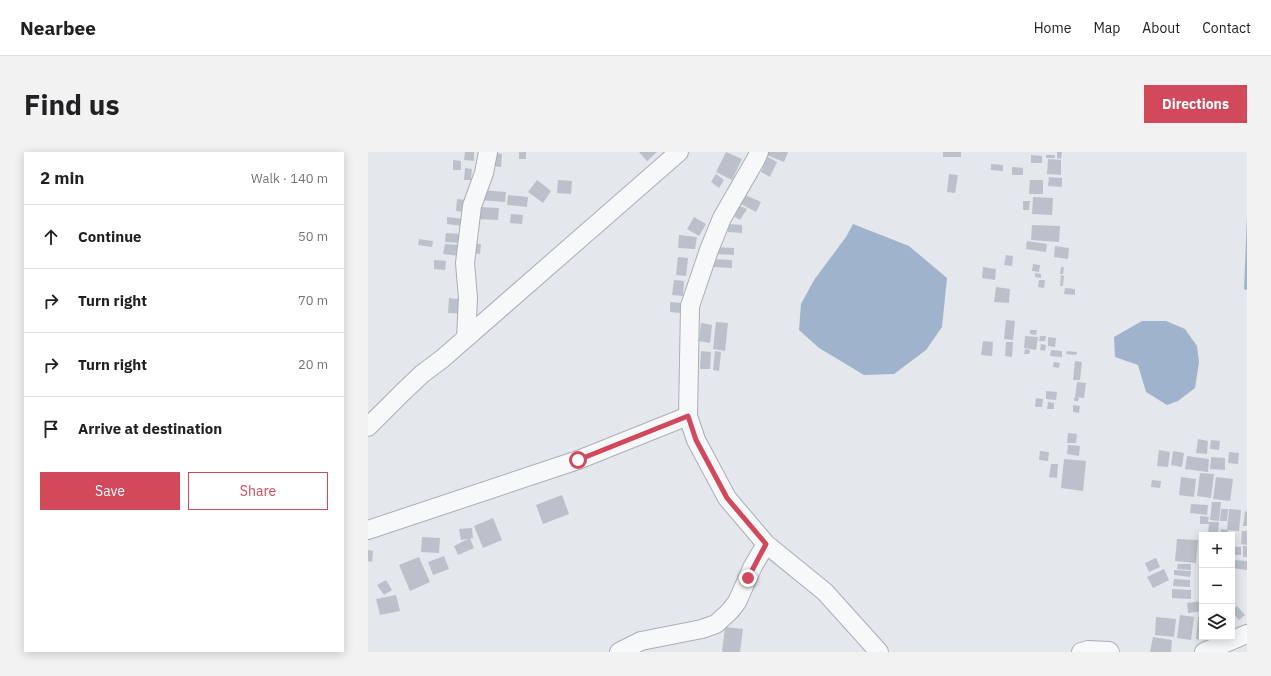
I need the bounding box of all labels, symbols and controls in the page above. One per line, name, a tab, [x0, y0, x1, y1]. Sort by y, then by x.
text: Nearbee	[20, 16, 96, 40]
text: Home	[1034, 19, 1071, 37]
text: Map	[1093, 19, 1120, 37]
text: About	[1142, 19, 1180, 37]
text: Contact	[1202, 19, 1251, 37]
button: Directions	[1144, 85, 1247, 123]
text: Find us	[24, 86, 120, 123]
text: 2 min	[40, 167, 84, 189]
text: Walk · 140 m	[251, 170, 328, 187]
icon: ahead	[40, 226, 62, 248]
text: Continue	[78, 227, 142, 246]
text: 50 m	[298, 228, 328, 245]
icon: right	[40, 290, 62, 312]
text: Turn right	[78, 291, 147, 310]
text: 70 m	[298, 292, 328, 309]
icon: right	[40, 354, 62, 376]
text: Turn right	[78, 355, 147, 374]
text: 20 m	[298, 356, 328, 373]
icon: arrive	[40, 418, 62, 440]
text: Arrive at destination	[78, 419, 222, 438]
route start	[569, 451, 587, 469]
button: Save	[40, 472, 180, 510]
button: Share	[188, 472, 328, 510]
map controls	[1199, 532, 1235, 640]
button: +	[1199, 532, 1235, 568]
button: −	[1199, 568, 1235, 604]
route end	[739, 569, 757, 587]
button: layers	[1199, 604, 1235, 640]

